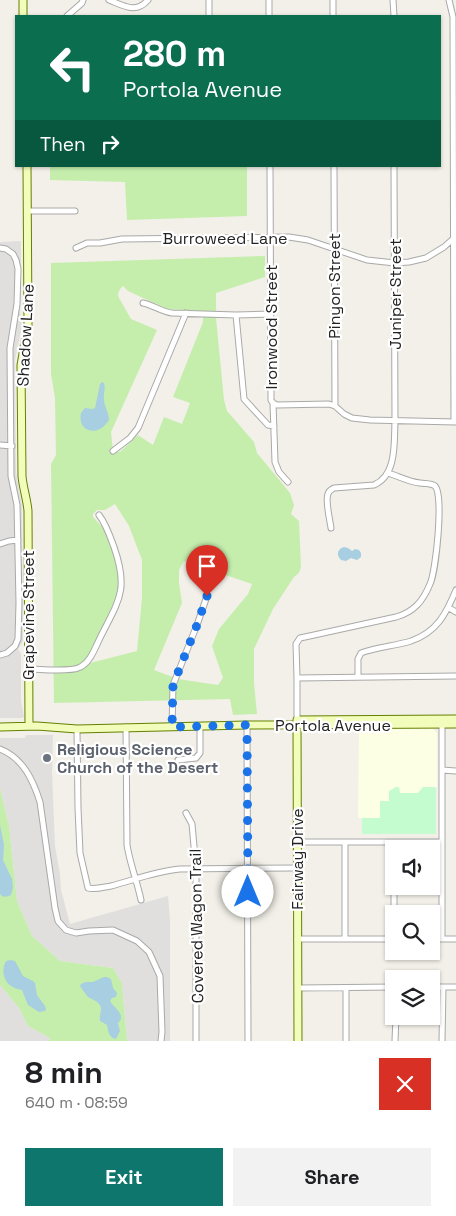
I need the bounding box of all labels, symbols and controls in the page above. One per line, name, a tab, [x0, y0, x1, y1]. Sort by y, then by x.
text: 280 m	[123, 32, 226, 76]
icon: left	[40, 35, 105, 100]
text: Portola Avenue	[123, 75, 282, 103]
icon: right	[96, 130, 124, 158]
text: Then	[40, 132, 86, 157]
street label: Burroweed Lane	[162, 228, 288, 249]
street label: Pinyon Street	[324, 233, 345, 339]
street label: Juniper Street	[385, 238, 406, 350]
street label: Ironwood Street	[261, 264, 282, 390]
street label: Shadow Lane	[12, 283, 39, 387]
pin	[186, 545, 228, 596]
street label: Grapevine Street	[18, 550, 39, 680]
icon: arrive	[193, 552, 221, 580]
street label: Portola Avenue	[275, 715, 391, 736]
place label: Religious Science Church of the Desert	[57, 739, 218, 778]
marker: Religious Science Church of the Desert	[41, 752, 53, 764]
street label: Fairway Drive	[287, 808, 308, 910]
map controls	[385, 840, 440, 1025]
button: sound	[385, 840, 440, 895]
street label: Covered Wagon Trail	[185, 849, 208, 1003]
position arrow	[221, 865, 273, 917]
button: search	[385, 905, 440, 960]
button: layers	[385, 970, 440, 1025]
text: 8 min	[25, 1053, 103, 1092]
button: close	[379, 1058, 431, 1110]
text: 640 m · 08:59	[25, 1092, 128, 1113]
button: Exit	[25, 1148, 223, 1206]
button: Share	[233, 1148, 431, 1206]

